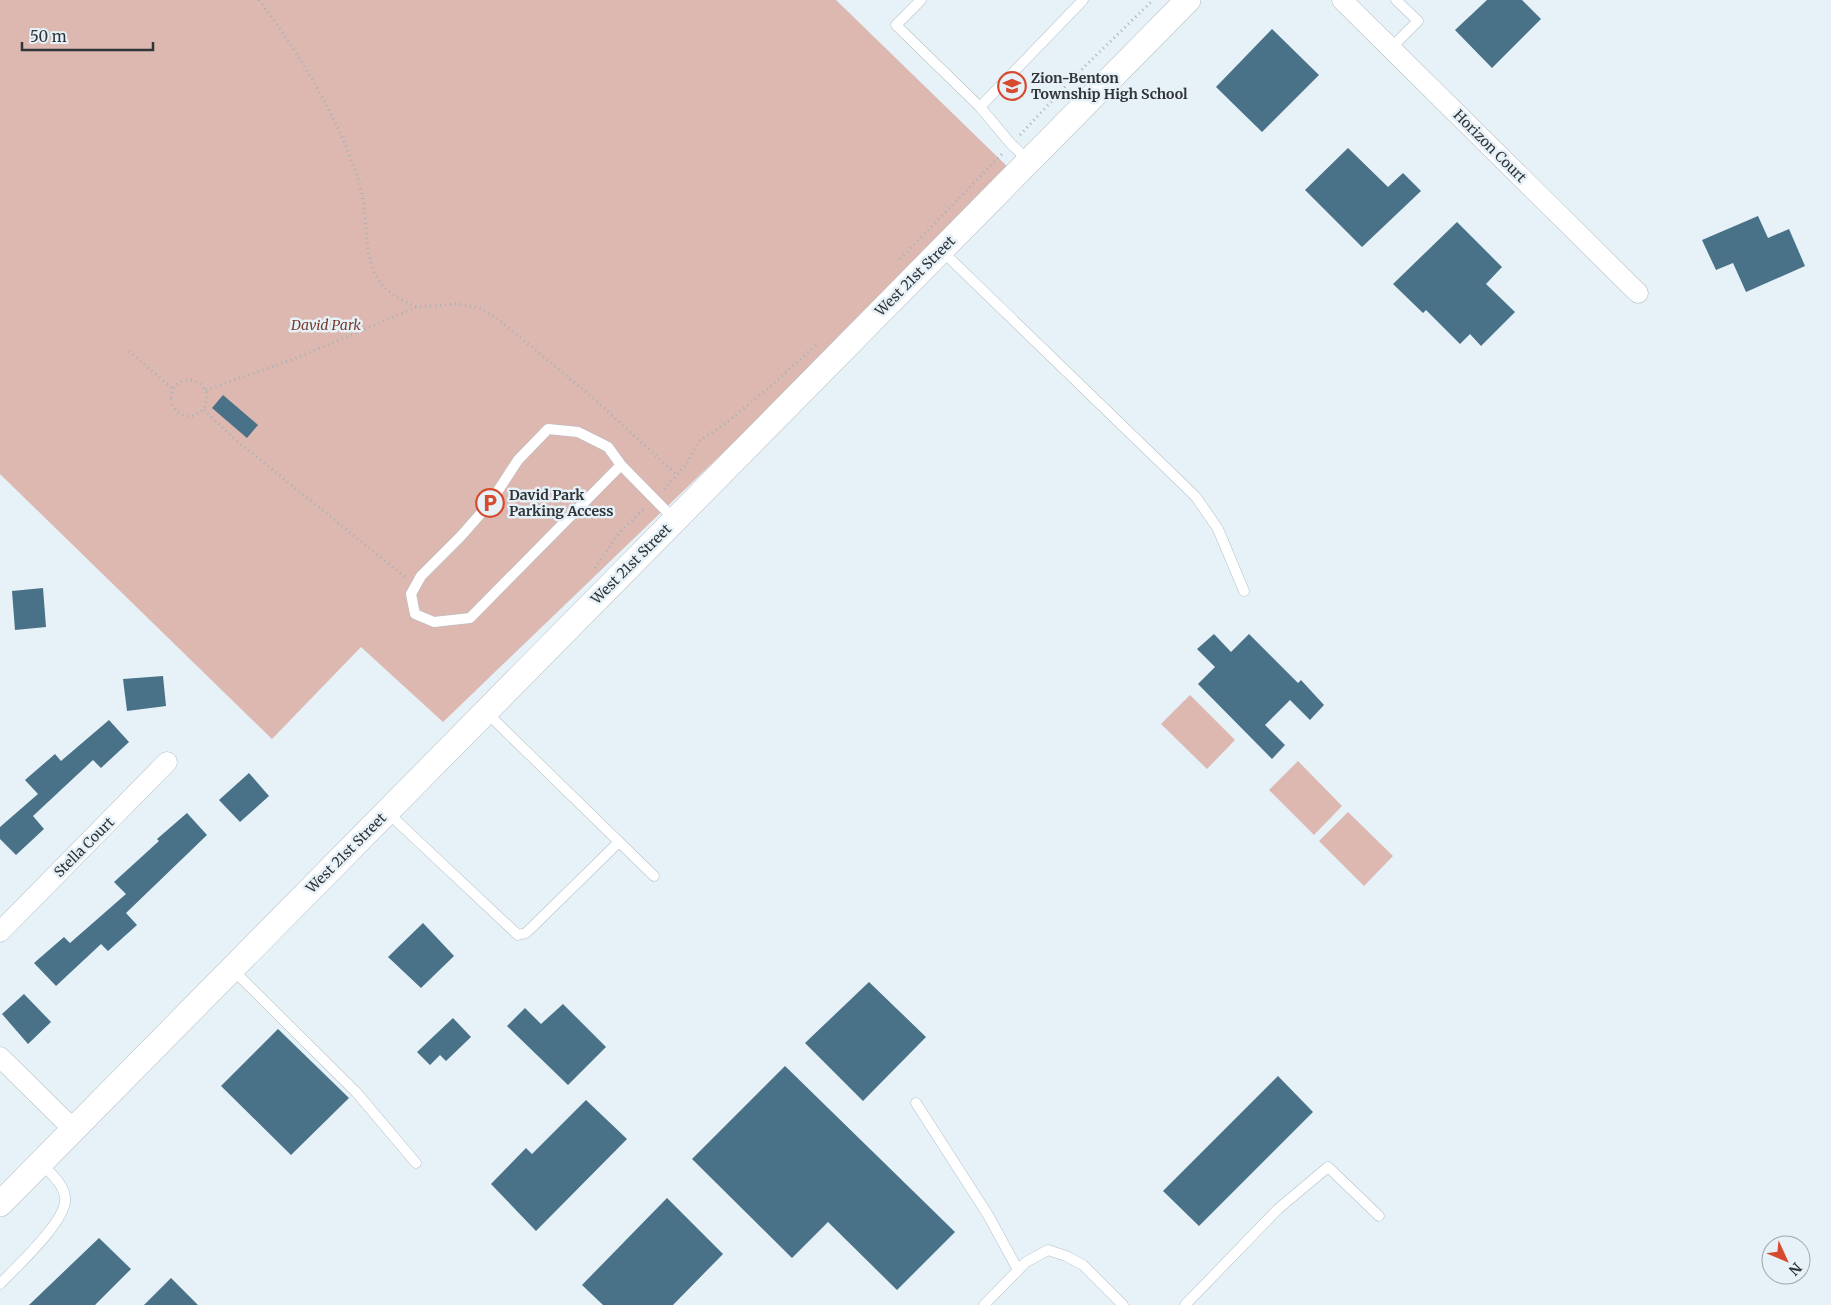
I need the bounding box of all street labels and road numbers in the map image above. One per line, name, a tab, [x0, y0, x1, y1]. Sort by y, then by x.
street label: Horizon Court	[1450, 106, 1531, 187]
street label: West 21st Street	[870, 232, 959, 321]
street label: West 21st Street	[586, 520, 675, 609]
street label: West 21st Street	[301, 809, 390, 898]
street label: Stella Court	[50, 813, 118, 881]

